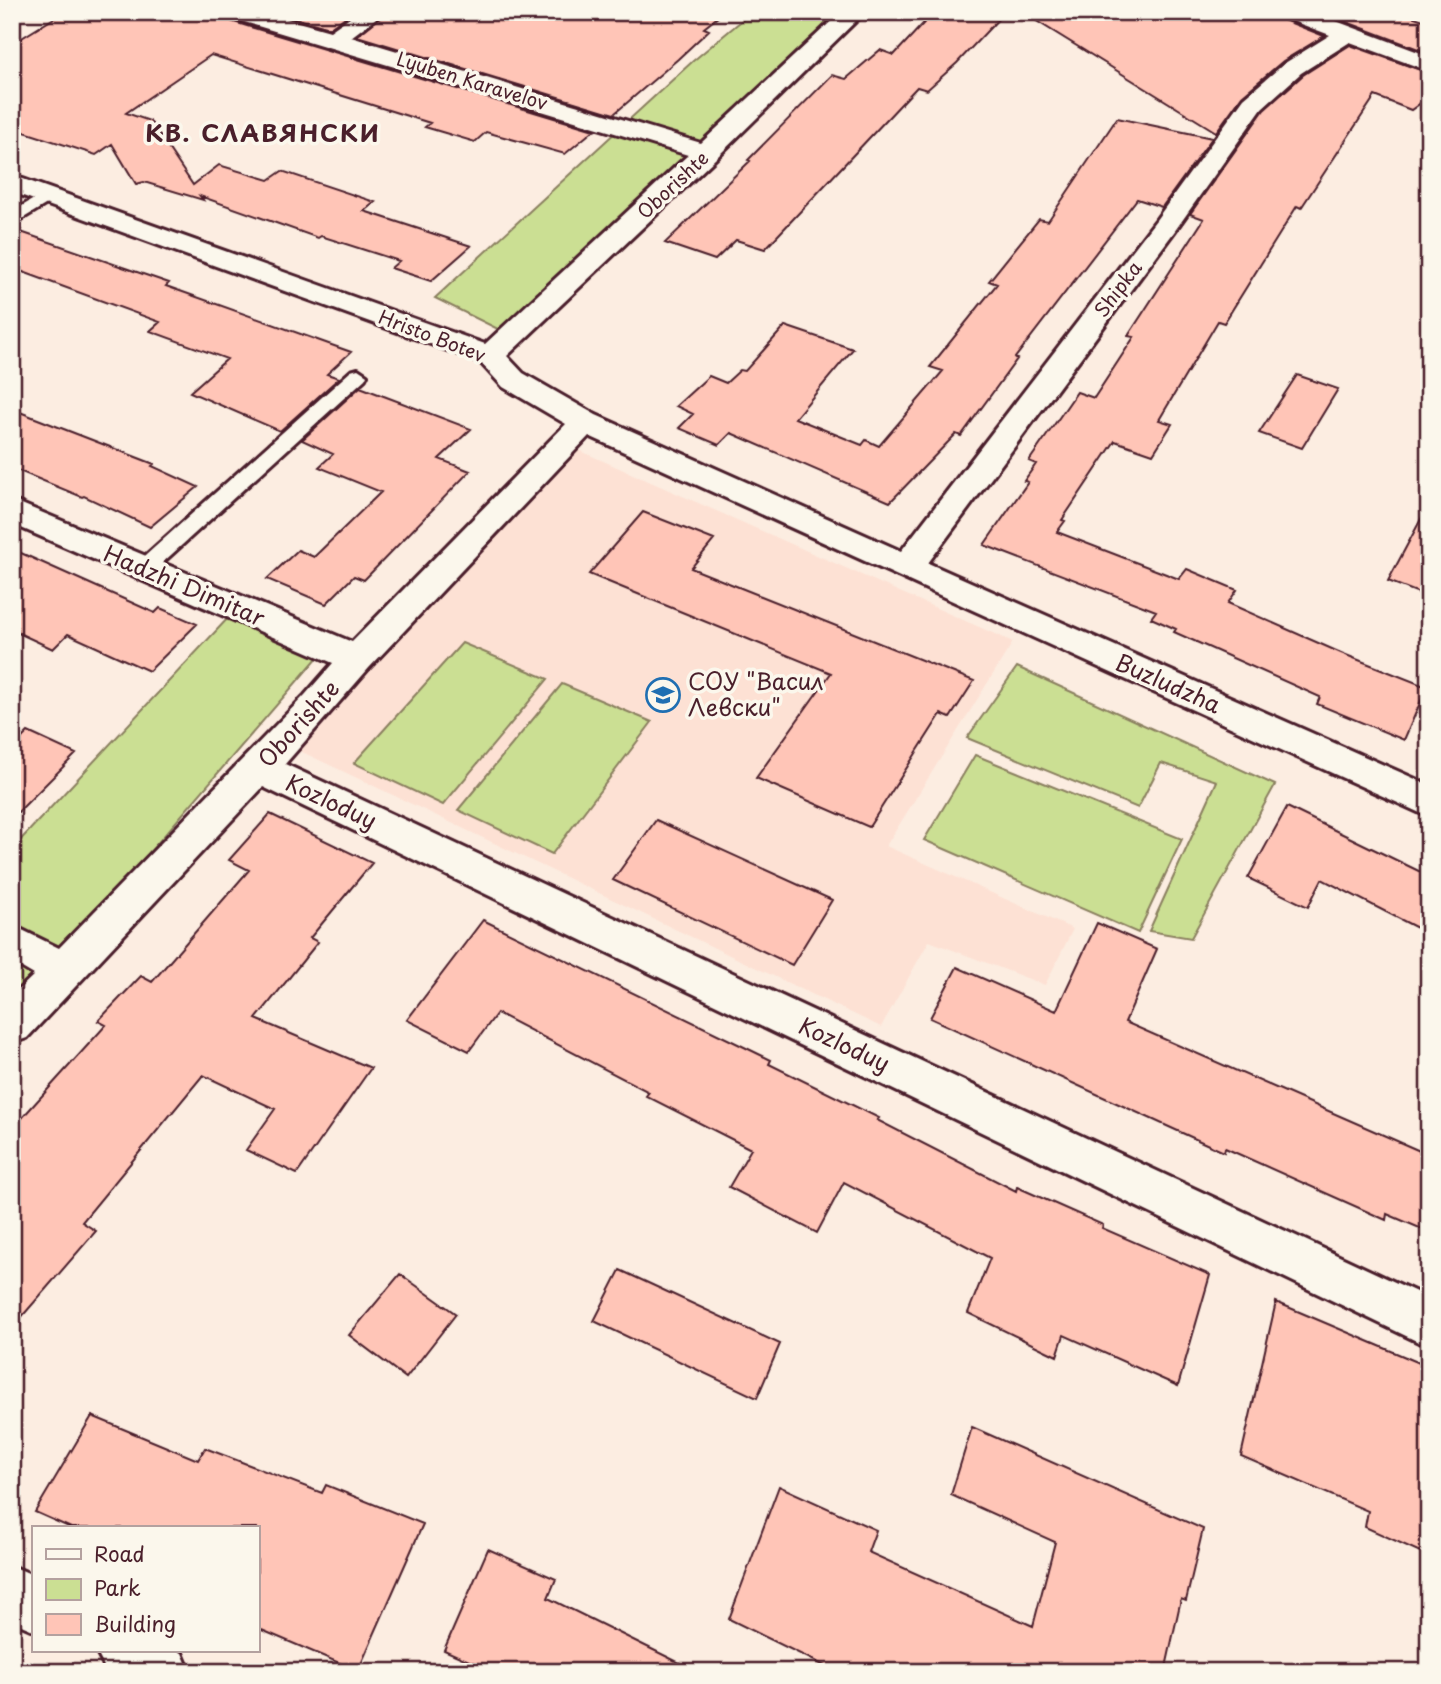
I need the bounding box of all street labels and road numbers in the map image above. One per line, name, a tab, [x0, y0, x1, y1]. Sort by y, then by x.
street label: Lyuben Karavelov	[394, 44, 551, 116]
street label: Oborishte	[630, 144, 714, 225]
street label: Shipka	[1087, 254, 1148, 322]
street label: Hristo Botev	[375, 302, 490, 368]
street label: Hadzhi Dimitar	[99, 535, 271, 635]
street label: Buzludzha	[1110, 644, 1228, 722]
street label: Oborishte	[249, 671, 347, 775]
street label: Kozloduy	[280, 764, 383, 837]
street label: Kozloduy	[793, 1007, 896, 1080]

